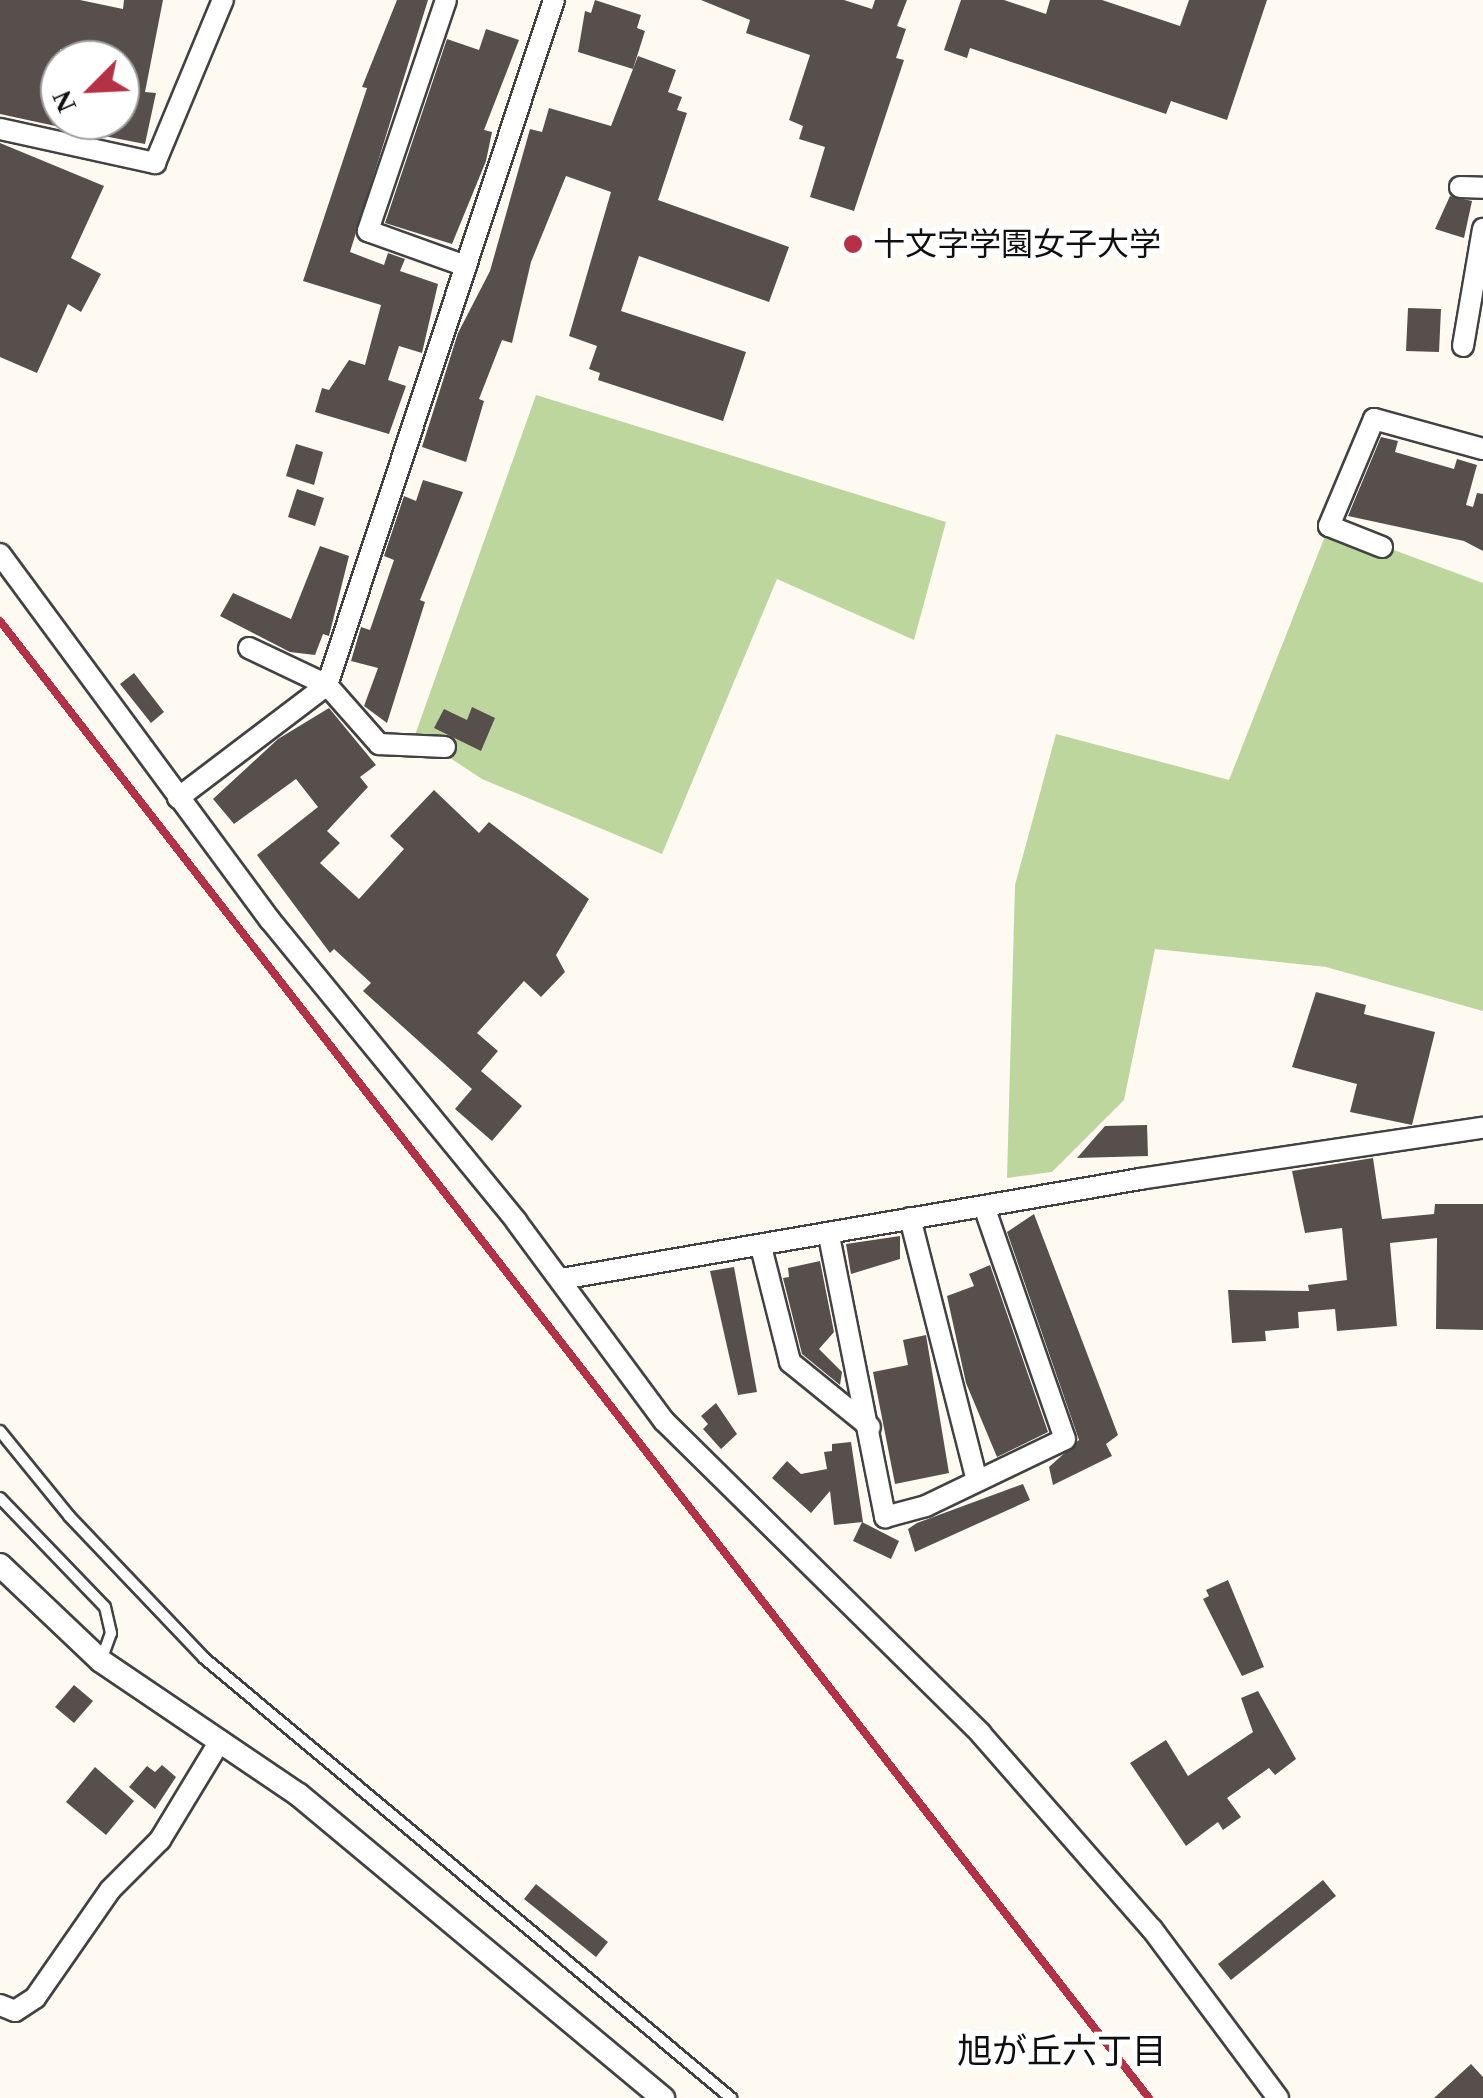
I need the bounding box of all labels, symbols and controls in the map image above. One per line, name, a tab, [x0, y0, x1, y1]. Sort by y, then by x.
north arrow	[40, 40, 140, 140]
text: N	[46, 86, 82, 117]
place label: 十文字学園女子大学	[873, 225, 1161, 263]
marker: 十文字学園女子大学	[842, 233, 864, 255]
district label: 旭が丘六丁目	[957, 2031, 1167, 2073]

